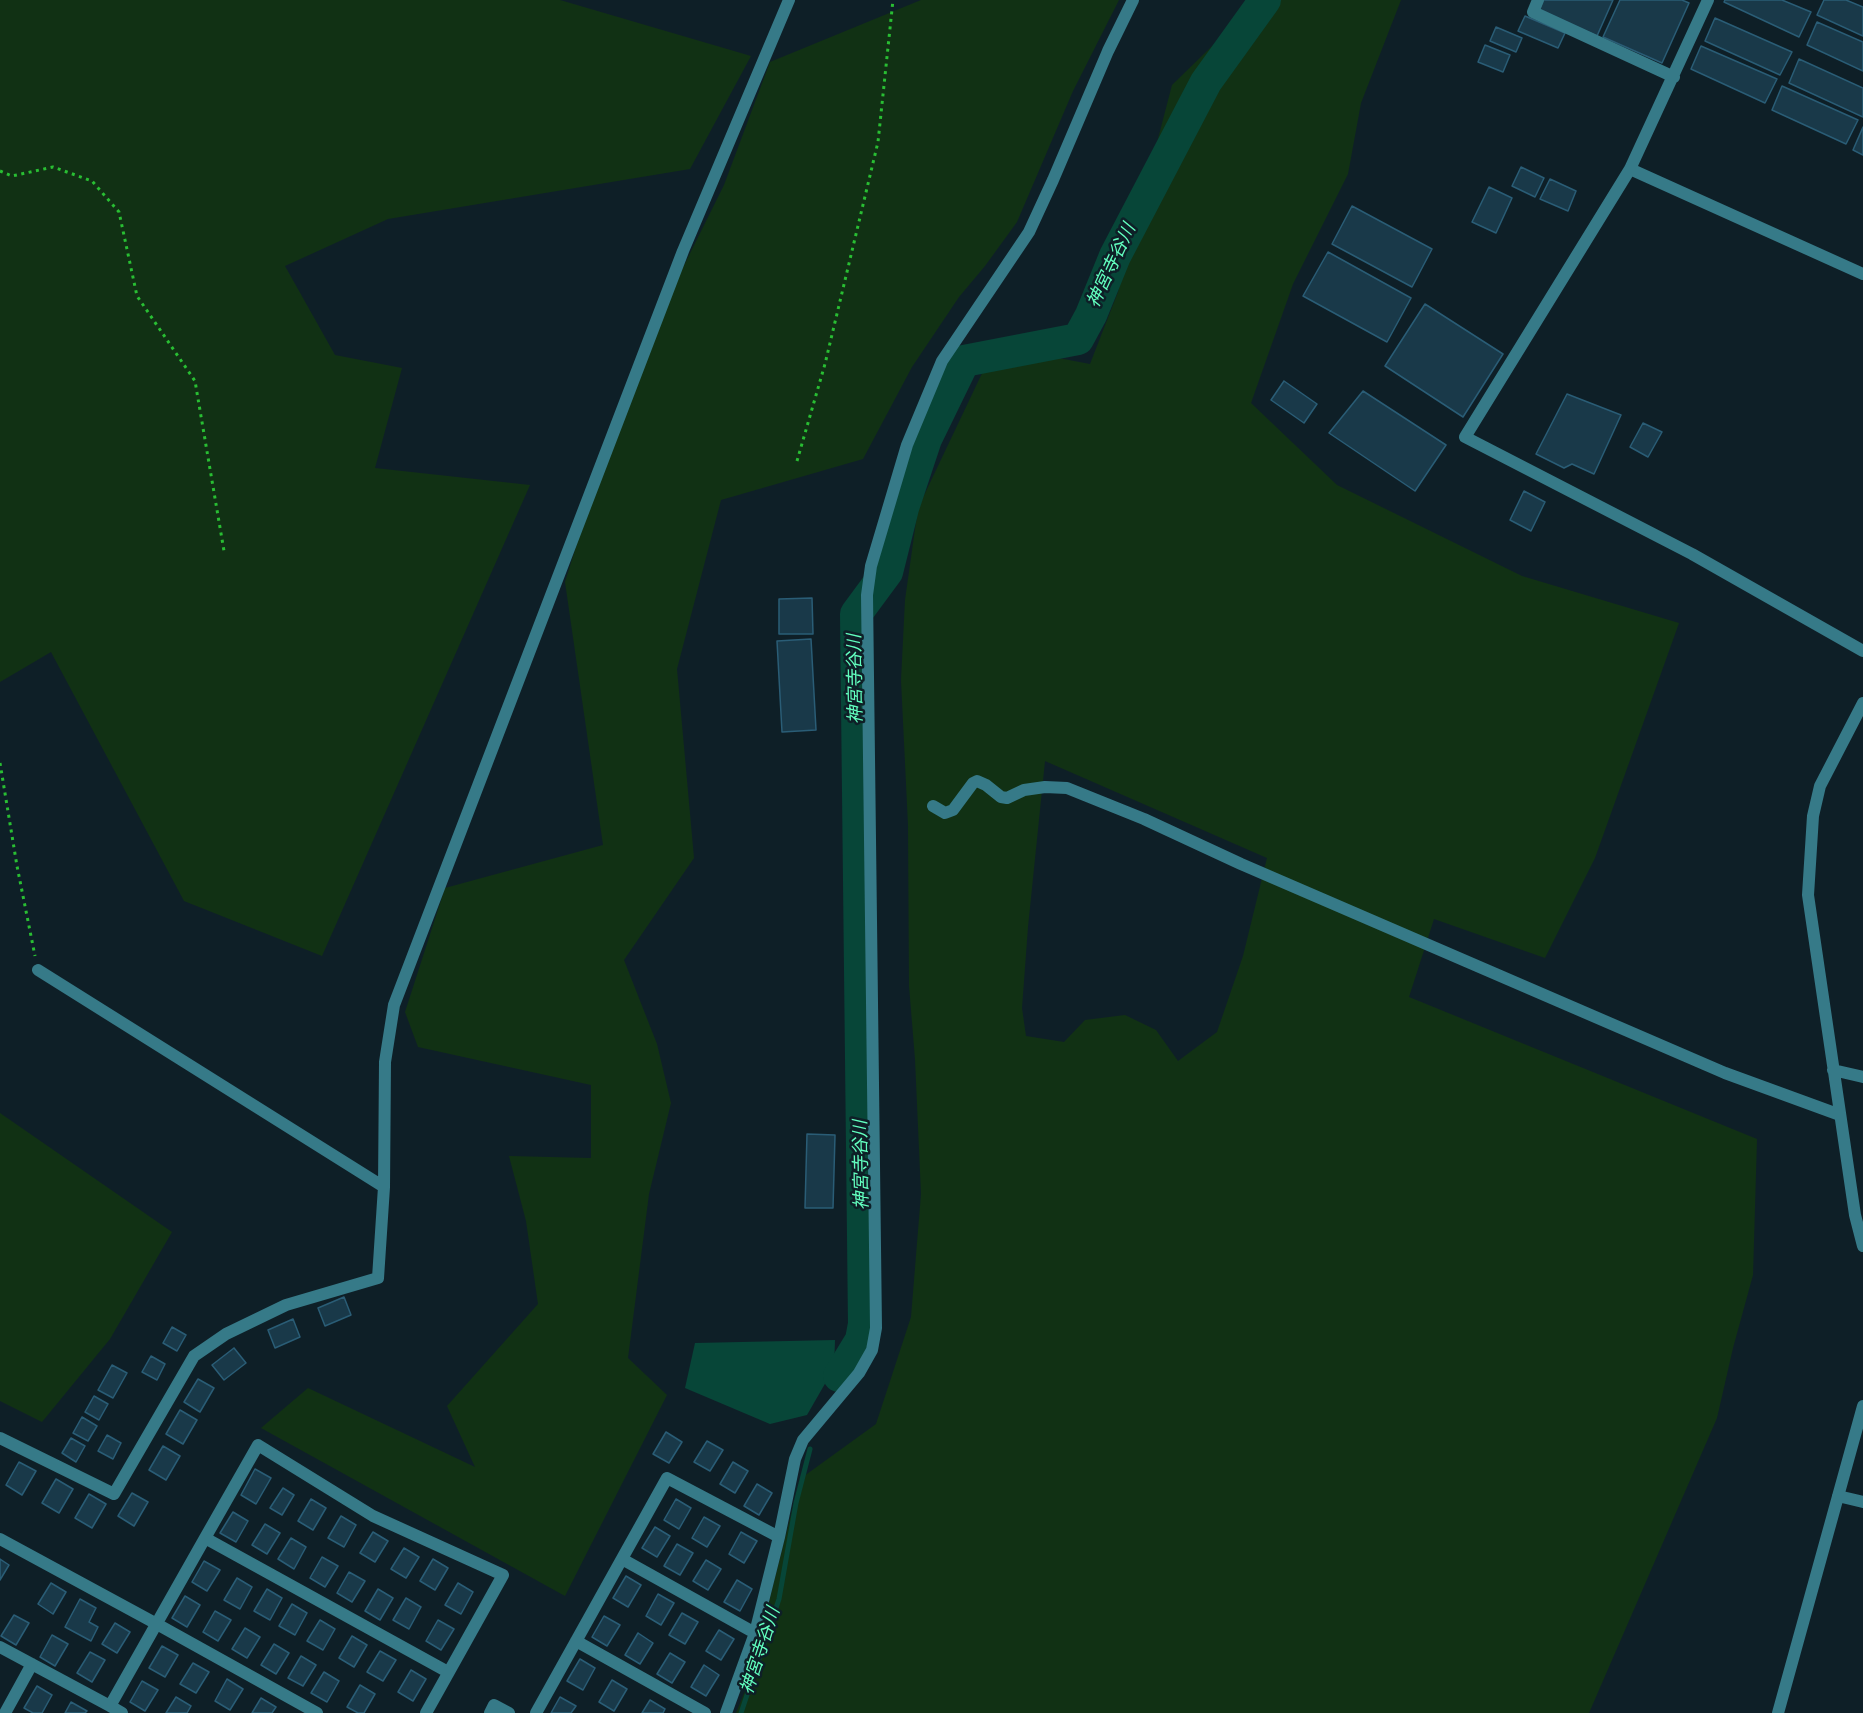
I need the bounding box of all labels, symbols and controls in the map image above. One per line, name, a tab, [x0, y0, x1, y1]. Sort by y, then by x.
water label: 神宮寺谷川	[1083, 221, 1141, 311]
water label: 神宮寺谷川	[844, 634, 868, 724]
water label: 神宮寺谷川	[850, 1120, 874, 1210]
water label: 神宮寺谷川	[737, 1605, 785, 1697]

